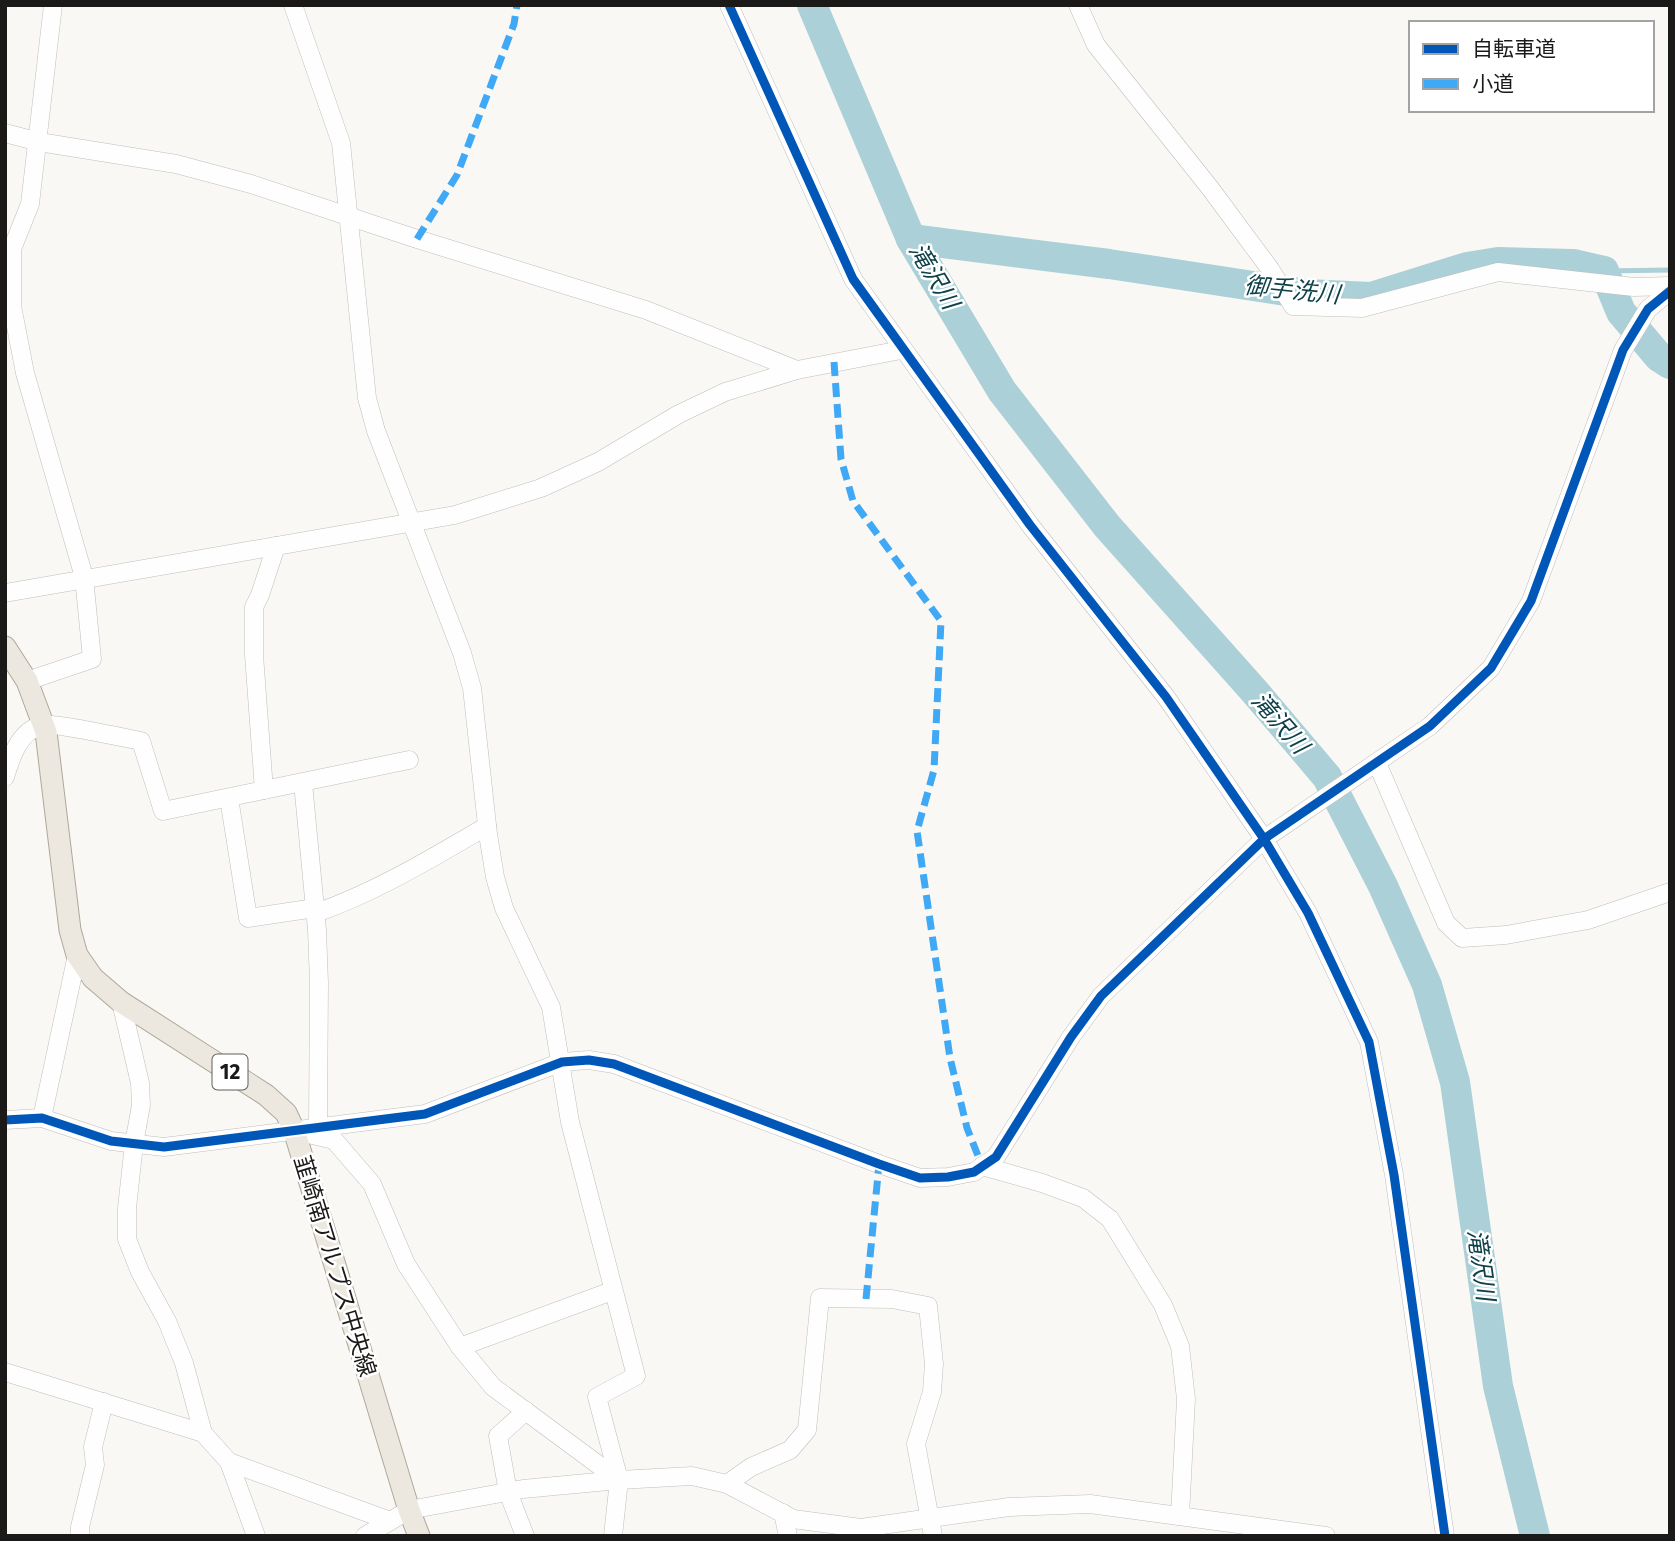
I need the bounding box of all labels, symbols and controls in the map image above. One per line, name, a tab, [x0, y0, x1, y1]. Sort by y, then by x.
legend	[1409, 21, 1654, 112]
text: 自転車道	[1472, 36, 1556, 62]
text: 小道	[1472, 71, 1514, 97]
water label: 滝沢川	[903, 238, 966, 317]
water label: 御手洗川	[1243, 271, 1344, 309]
water label: 滝沢川	[1246, 687, 1316, 762]
road number: 12	[212, 1054, 247, 1090]
street label: 韮崎南アルプス中央線	[288, 1152, 382, 1380]
water label: 滝沢川	[1462, 1227, 1500, 1306]

